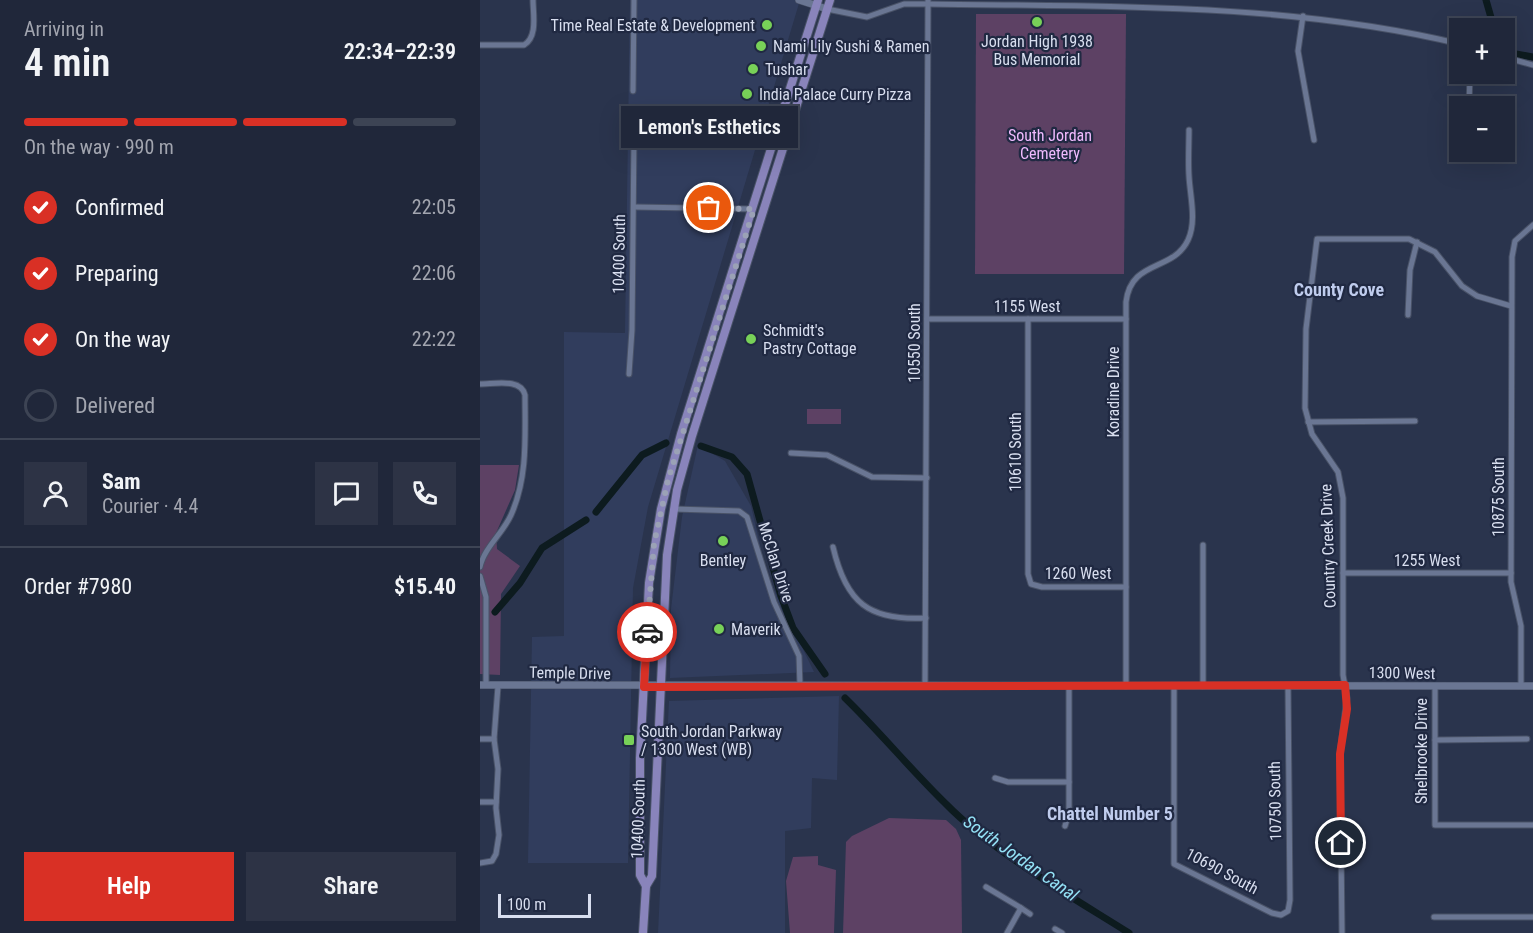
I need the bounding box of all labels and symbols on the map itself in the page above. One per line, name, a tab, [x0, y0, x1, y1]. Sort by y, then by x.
marker: Jordan High 1938 Bus Memorial	[1030, 15, 1044, 29]
place label: Time Real Estate & Development	[550, 16, 755, 35]
marker: Time Real Estate & Development	[760, 18, 774, 32]
place label: Jordan High 1938 Bus Memorial	[981, 32, 1093, 69]
place label: Nami Lily Sushi & Ramen	[773, 37, 929, 56]
marker: Nami Lily Sushi & Ramen	[754, 39, 768, 53]
place label: Tushar	[765, 60, 808, 79]
marker: Tushar	[746, 62, 760, 76]
place label: India Palace Curry Pizza	[759, 85, 911, 104]
marker: India Palace Curry Pizza	[740, 87, 754, 101]
callout: Lemon's Esthetics	[620, 106, 798, 148]
park label: South Jordan Cemetery	[1008, 126, 1092, 163]
pin	[683, 182, 734, 233]
street label: 10400 South	[609, 214, 629, 294]
district label: County Cove	[1294, 279, 1385, 300]
street label: 1155 West	[994, 297, 1061, 316]
street label: 10550 South	[905, 303, 924, 383]
place label: Schmidt's Pastry Cottage	[763, 321, 856, 358]
marker: Schmidt's Pastry Cottage	[744, 332, 758, 346]
street label: Koradine Drive	[1104, 346, 1123, 438]
street label: 10610 South	[1006, 412, 1025, 492]
street label: 10875 South	[1489, 457, 1508, 537]
street label: Country Creek Drive	[1316, 484, 1340, 608]
street label: McClan Drive	[754, 519, 798, 605]
marker: Bentley	[716, 534, 730, 548]
place label: Bentley	[700, 551, 747, 570]
street label: 1255 West	[1394, 551, 1461, 570]
street label: 1260 West	[1045, 564, 1112, 583]
courier	[617, 602, 677, 662]
place label: Maverik	[731, 620, 781, 639]
marker: Maverik	[712, 622, 726, 636]
street label: Temple Drive	[529, 663, 611, 683]
street label: 1300 West	[1368, 663, 1436, 683]
street label: Shelbrooke Drive	[1412, 698, 1431, 804]
place label: South Jordan Parkway / 1300 West (WB)	[641, 722, 782, 759]
marker: South Jordan Parkway / 1300 West (WB)	[622, 733, 636, 747]
street label: 10750 South	[1265, 761, 1285, 841]
street label: 10400 South	[627, 779, 649, 859]
district label: Chattel Number 5	[1047, 803, 1173, 824]
water label: South Jordan Canal	[960, 811, 1083, 906]
pin	[1315, 817, 1366, 868]
street label: 10690 South	[1182, 844, 1262, 898]
scale bar	[498, 891, 591, 918]

